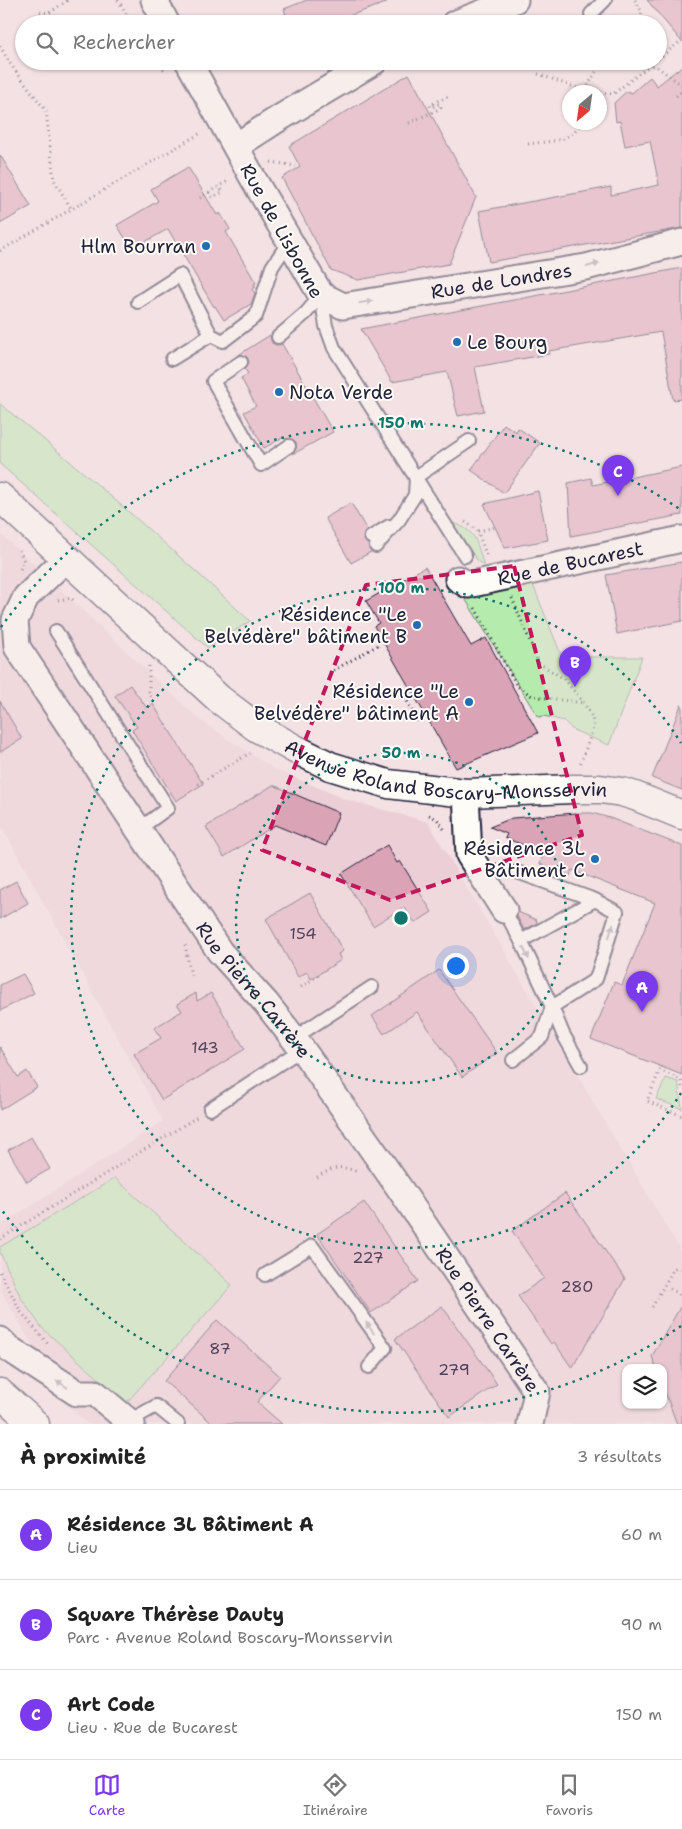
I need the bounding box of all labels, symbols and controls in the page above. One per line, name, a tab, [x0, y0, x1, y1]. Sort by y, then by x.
search box	[15, 15, 667, 70]
icon: search	[33, 29, 61, 57]
text: Rechercher	[73, 30, 176, 55]
north arrow	[562, 85, 607, 130]
street label: Rue de Lisbonne	[235, 159, 329, 303]
place label: Hlm Bourran	[81, 234, 196, 259]
marker: Hlm Bourran	[200, 240, 212, 252]
street label: Rue de Londres	[429, 257, 574, 304]
one-way arrow	[586, 261, 601, 269]
one-way arrow	[359, 298, 375, 306]
place label: Le Bourg	[467, 330, 547, 355]
marker: Le Bourg	[451, 336, 463, 348]
place label: Nota Verde	[289, 380, 393, 405]
marker: Nota Verde	[273, 386, 285, 398]
text: 150 m	[378, 413, 424, 433]
pin: C	[602, 455, 634, 496]
street label: Rue de Bucarest	[495, 535, 645, 591]
text: 100 m	[378, 578, 424, 598]
place label: Résidence "Le Belvédère" bâtiment B	[205, 602, 407, 649]
marker: Résidence "Le Belvédère" bâtiment B	[411, 619, 423, 631]
pin: B	[559, 646, 591, 687]
place label: Résidence "Le Belvédère" bâtiment A	[254, 679, 459, 726]
marker: Résidence "Le Belvédère" bâtiment A	[463, 696, 475, 708]
street label: Avenue Roland Boscary-Monsservin	[280, 733, 609, 806]
text: 50 m	[382, 743, 421, 763]
place label: Résidence 3L Bâtiment C	[464, 836, 585, 883]
marker: Résidence 3L Bâtiment C	[589, 853, 601, 865]
centre of rings	[392, 909, 410, 927]
street label: Rue Pierre Carrère	[191, 917, 317, 1063]
house number: 154	[289, 923, 317, 944]
one-way arrow	[608, 923, 615, 938]
one-way arrow	[523, 946, 531, 960]
your location	[443, 953, 469, 979]
pin: A	[626, 971, 658, 1012]
house number: 143	[191, 1037, 219, 1058]
street label: Rue Pierre Carrère	[430, 1242, 546, 1397]
house number: 227	[352, 1247, 384, 1268]
house number: 280	[561, 1276, 593, 1297]
one-way arrow	[365, 1322, 376, 1335]
house number: 87	[209, 1338, 231, 1359]
house number: 279	[438, 1359, 470, 1380]
map controls	[622, 1364, 667, 1409]
button: layers	[622, 1364, 667, 1409]
one-way arrow	[56, 1379, 69, 1389]
text: À proximité	[20, 1443, 146, 1471]
text: 3 résultats	[577, 1446, 662, 1467]
text: Résidence 3L Bâtiment A	[67, 1512, 314, 1537]
text: A	[30, 1524, 42, 1545]
text: 60 m	[621, 1524, 662, 1545]
text: Lieu	[67, 1537, 98, 1558]
text: Square Thérèse Dauty	[67, 1602, 284, 1627]
text: B	[31, 1614, 41, 1635]
text: 90 m	[621, 1614, 662, 1635]
text: Parc · Avenue Roland Boscary-Monsservin	[67, 1627, 393, 1648]
text: Art Code	[67, 1692, 155, 1717]
text: C	[31, 1704, 41, 1725]
text: 150 m	[615, 1704, 662, 1725]
text: Lieu · Rue de Bucarest	[67, 1717, 238, 1738]
tab: Carte	[89, 1771, 125, 1819]
tab: Itinéraire	[303, 1771, 368, 1819]
tab: Favoris	[545, 1771, 593, 1819]

